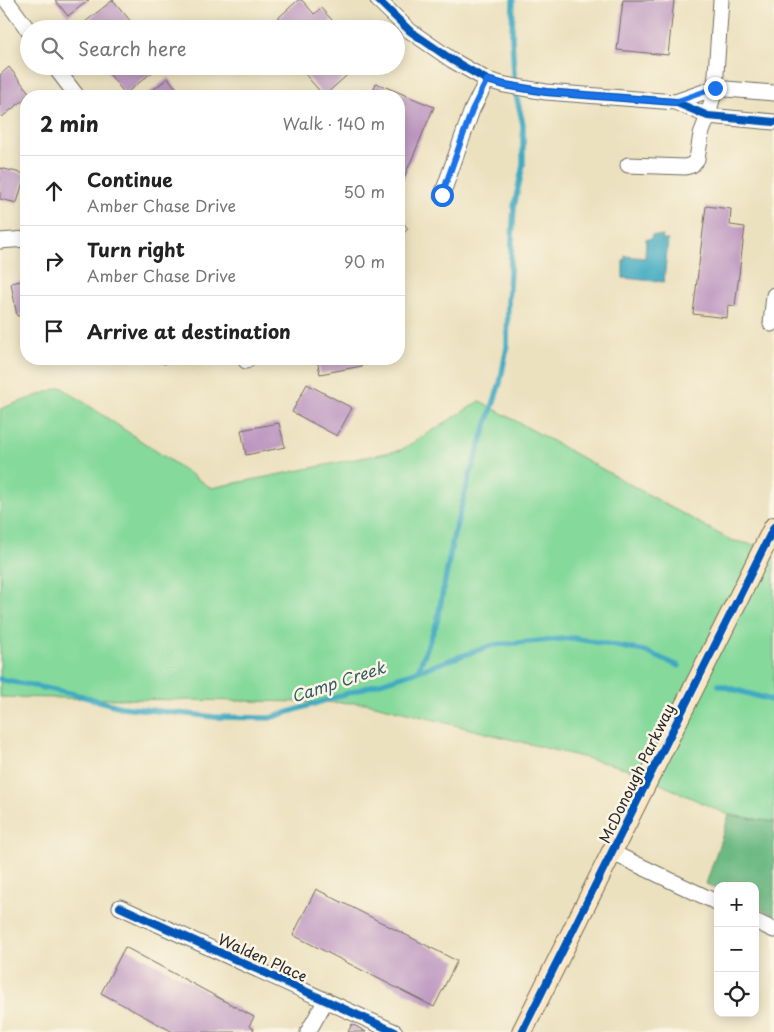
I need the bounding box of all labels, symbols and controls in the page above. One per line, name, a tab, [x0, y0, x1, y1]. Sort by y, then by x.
search box	[20, 20, 405, 75]
icon: search	[38, 34, 66, 62]
text: Search here	[78, 34, 187, 62]
route end	[704, 77, 727, 100]
text: 2 min	[40, 107, 99, 139]
text: Walk · 140 m	[283, 111, 385, 135]
text: Continue	[87, 165, 173, 193]
icon: ahead	[40, 177, 68, 205]
text: 50 m	[344, 179, 385, 203]
route start	[431, 184, 454, 207]
text: Amber Chase Drive	[87, 193, 236, 217]
text: Turn right	[87, 235, 185, 263]
icon: right	[40, 247, 68, 275]
text: 90 m	[344, 249, 385, 273]
text: Amber Chase Drive	[87, 263, 236, 287]
icon: arrive	[40, 317, 68, 345]
text: Arrive at destination	[87, 317, 291, 345]
water label: Camp Creek	[288, 654, 389, 707]
street label: McDonough Parkway	[592, 699, 680, 847]
map controls	[714, 882, 759, 1017]
button: +	[714, 882, 759, 927]
street label: Walden Place	[215, 927, 311, 987]
button: −	[714, 927, 759, 972]
button: locate	[714, 972, 759, 1017]

